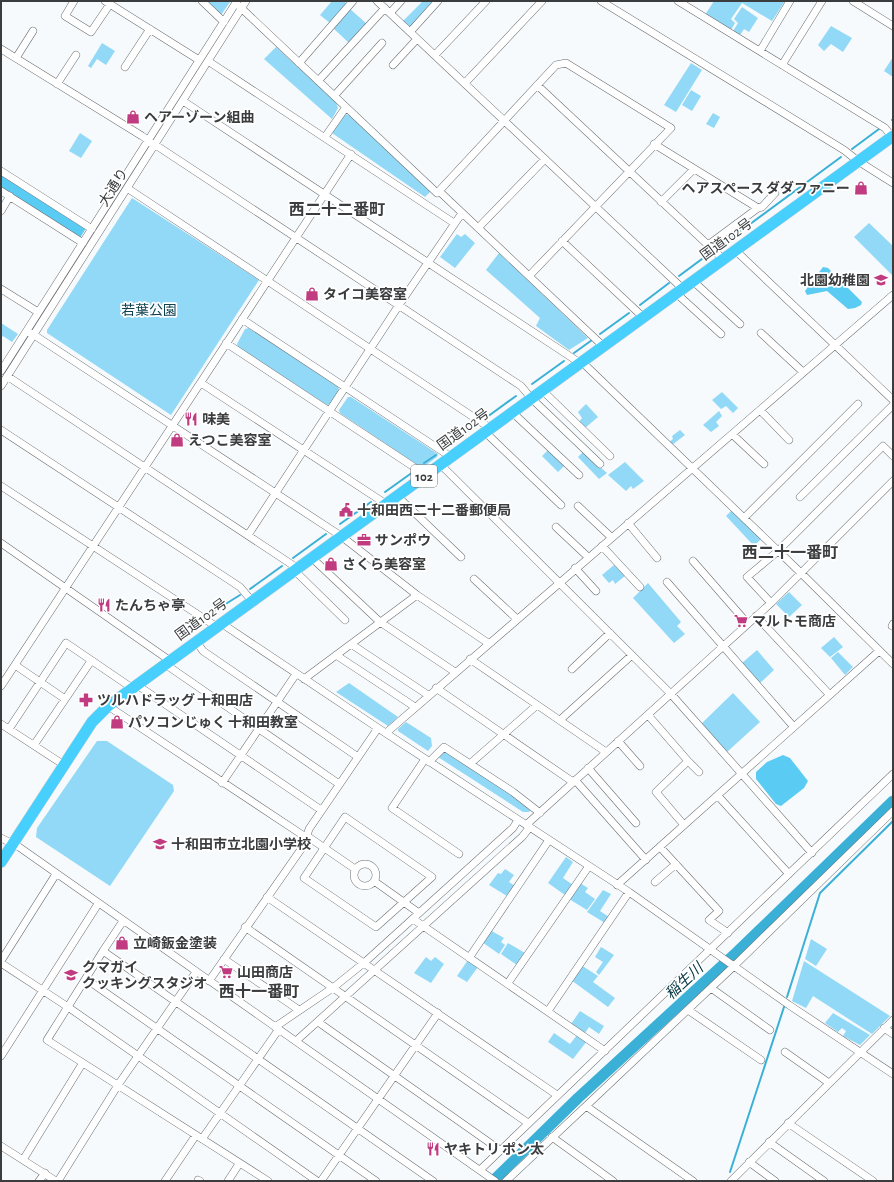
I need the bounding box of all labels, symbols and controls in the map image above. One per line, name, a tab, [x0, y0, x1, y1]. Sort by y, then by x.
shop icon: ヘアーゾーン組曲	[125, 109, 141, 125]
place label: ヘアーゾーン組曲	[144, 109, 254, 125]
street label: 大通り	[96, 165, 131, 209]
place label: ヘアスペース ダダファニー	[682, 180, 850, 196]
shop icon: ヘアスペース ダダファニー	[853, 180, 869, 196]
district label: 西二十二番町	[289, 201, 385, 218]
street label: 国道102号	[697, 216, 755, 263]
place label: 北園幼稚園	[800, 272, 870, 288]
school or university icon: 北園幼稚園	[873, 272, 889, 288]
shop icon: タイコ美容室	[304, 286, 320, 302]
place label: タイコ美容室	[323, 287, 407, 302]
park label: 若葉公園	[121, 303, 177, 318]
street label: 国道102号	[434, 406, 492, 453]
restaurant icon: 味美	[183, 411, 199, 427]
place label: 味美	[202, 412, 230, 427]
shop icon: えつこ美容室	[169, 432, 185, 448]
place label: えつこ美容室	[188, 433, 272, 448]
road number: 102	[411, 465, 437, 487]
public building icon: 十和田西二十二番郵便局	[338, 502, 354, 518]
place label: 十和田西二十二番郵便局	[357, 503, 511, 518]
office icon: サンポウ	[356, 532, 372, 548]
place label: サンポウ	[375, 533, 431, 548]
district label: 西二十一番町	[742, 544, 838, 561]
shop icon: さくら美容室	[323, 556, 339, 572]
place label: さくら美容室	[342, 557, 426, 572]
street label: 国道102号	[172, 596, 230, 643]
restaurant icon: たんちゃ亭	[96, 597, 112, 613]
place label: たんちゃ亭	[115, 598, 185, 613]
supermarket icon: マルトモ商店	[733, 613, 749, 629]
place label: マルトモ商店	[752, 614, 836, 629]
pharmacy icon: ツルハドラッグ 十和田店	[78, 692, 94, 708]
place label: ツルハドラッグ 十和田店	[97, 692, 253, 708]
shop icon: パソコンじゅく 十和田教室	[109, 714, 125, 730]
place label: パソコンじゅく 十和田教室	[128, 715, 298, 730]
school or university icon: 十和田市立北園小学校	[152, 836, 168, 852]
place label: 十和田市立北園小学校	[171, 837, 311, 852]
shop icon: 立崎鈑金塗装	[114, 935, 130, 951]
place label: 立崎鈑金塗装	[133, 936, 217, 951]
water label: 稲生川	[662, 958, 707, 1002]
place label: クマガイ クッキングスタジオ	[82, 960, 208, 991]
supermarket icon: 山田商店	[218, 964, 234, 980]
place label: 山田商店	[237, 965, 293, 980]
school or university icon: クマガイ クッキングスタジオ	[63, 967, 79, 983]
district label: 西十一番町	[219, 983, 299, 1000]
restaurant icon: ヤキトリ ポン太	[425, 1141, 441, 1157]
place label: ヤキトリ ポン太	[444, 1142, 544, 1157]

